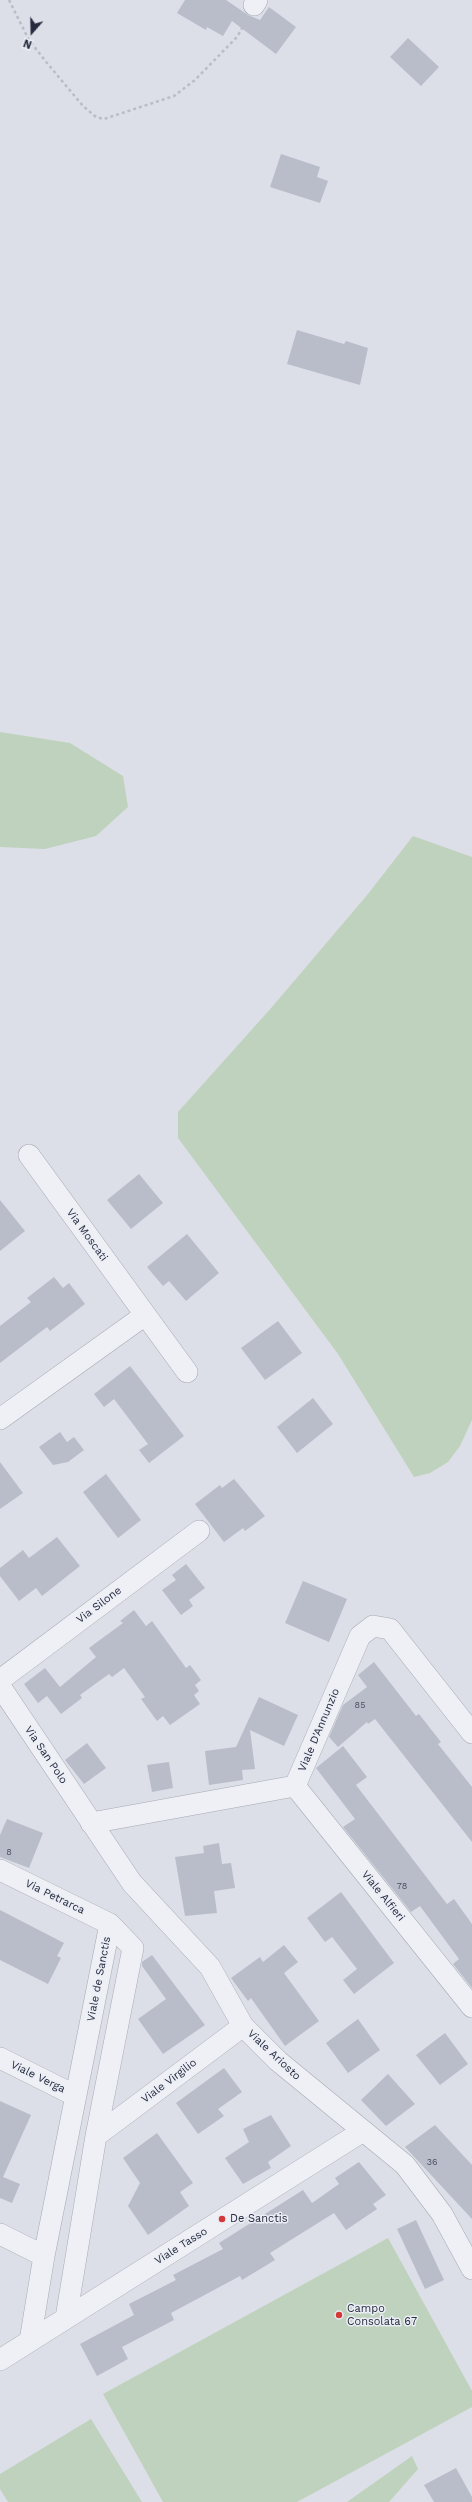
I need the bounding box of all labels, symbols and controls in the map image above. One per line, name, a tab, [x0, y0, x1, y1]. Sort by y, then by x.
north arrow	[12, 12, 52, 52]
text: N	[22, 36, 34, 51]
street label: Via Moscati	[64, 1206, 110, 1264]
street label: Via Silone	[74, 1584, 124, 1626]
street label: Viale D'Annunzio	[296, 1686, 342, 1774]
house number: 85	[355, 1700, 365, 1710]
street label: Via San Polo	[22, 1724, 70, 1786]
house number: 8	[6, 1847, 12, 1857]
street label: Viale Alfieri	[359, 1868, 407, 1924]
street label: Via Petrarca	[23, 1877, 87, 1917]
house number: 78	[397, 1881, 407, 1891]
street label: Viale de Sanctis	[84, 1935, 114, 2023]
street label: Viale Ariosto	[245, 2027, 303, 2083]
street label: Viale Virgilio	[139, 2056, 199, 2106]
street label: Viale Verga	[9, 2058, 67, 2096]
house number: 36	[427, 2157, 437, 2167]
place label: De Sanctis	[230, 2212, 287, 2226]
marker: De Sanctis	[217, 2214, 227, 2224]
street label: Viale Tasso	[152, 2225, 210, 2267]
place label: Campo Consolata 67	[347, 2302, 417, 2328]
marker: Campo Consolata 67	[334, 2310, 344, 2320]

